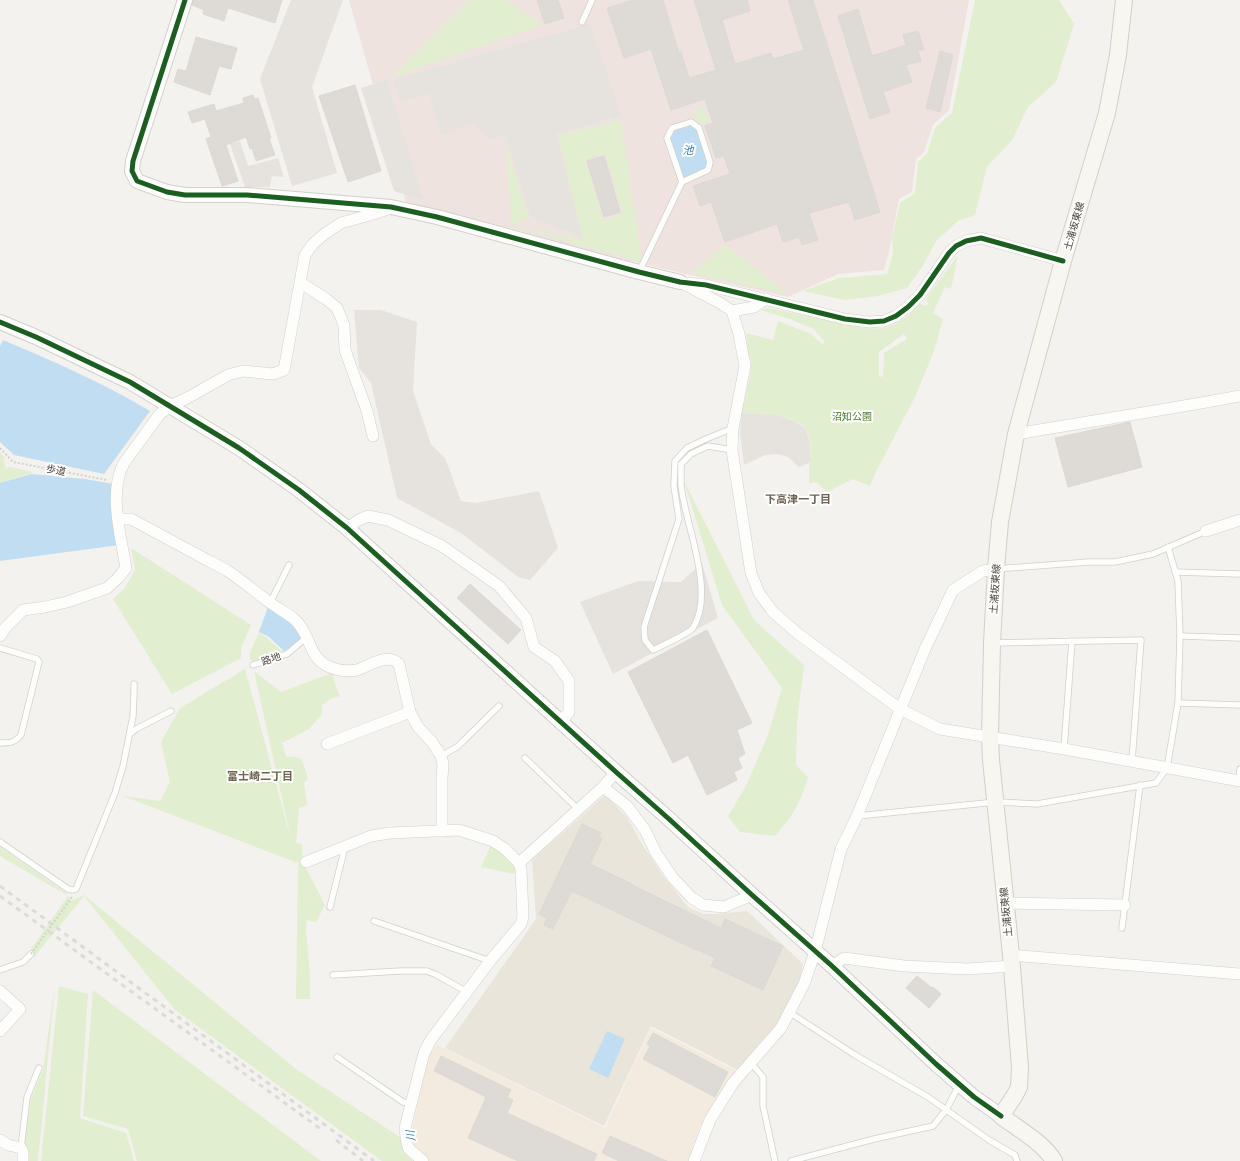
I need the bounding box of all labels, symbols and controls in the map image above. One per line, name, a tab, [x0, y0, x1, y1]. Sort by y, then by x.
water label: 池	[683, 144, 695, 157]
street label: 土浦坂東線	[1062, 200, 1086, 252]
park label: 沼知公園	[832, 411, 872, 422]
street label: 歩道	[45, 463, 67, 477]
district label: 下高津一丁目	[765, 493, 831, 506]
street label: 土浦坂東線	[988, 564, 1002, 614]
street label: 路地	[260, 650, 283, 667]
district label: 富士崎二丁目	[227, 770, 293, 783]
street label: 土浦坂東線	[998, 887, 1014, 937]
water label: 川	[404, 1129, 418, 1142]

